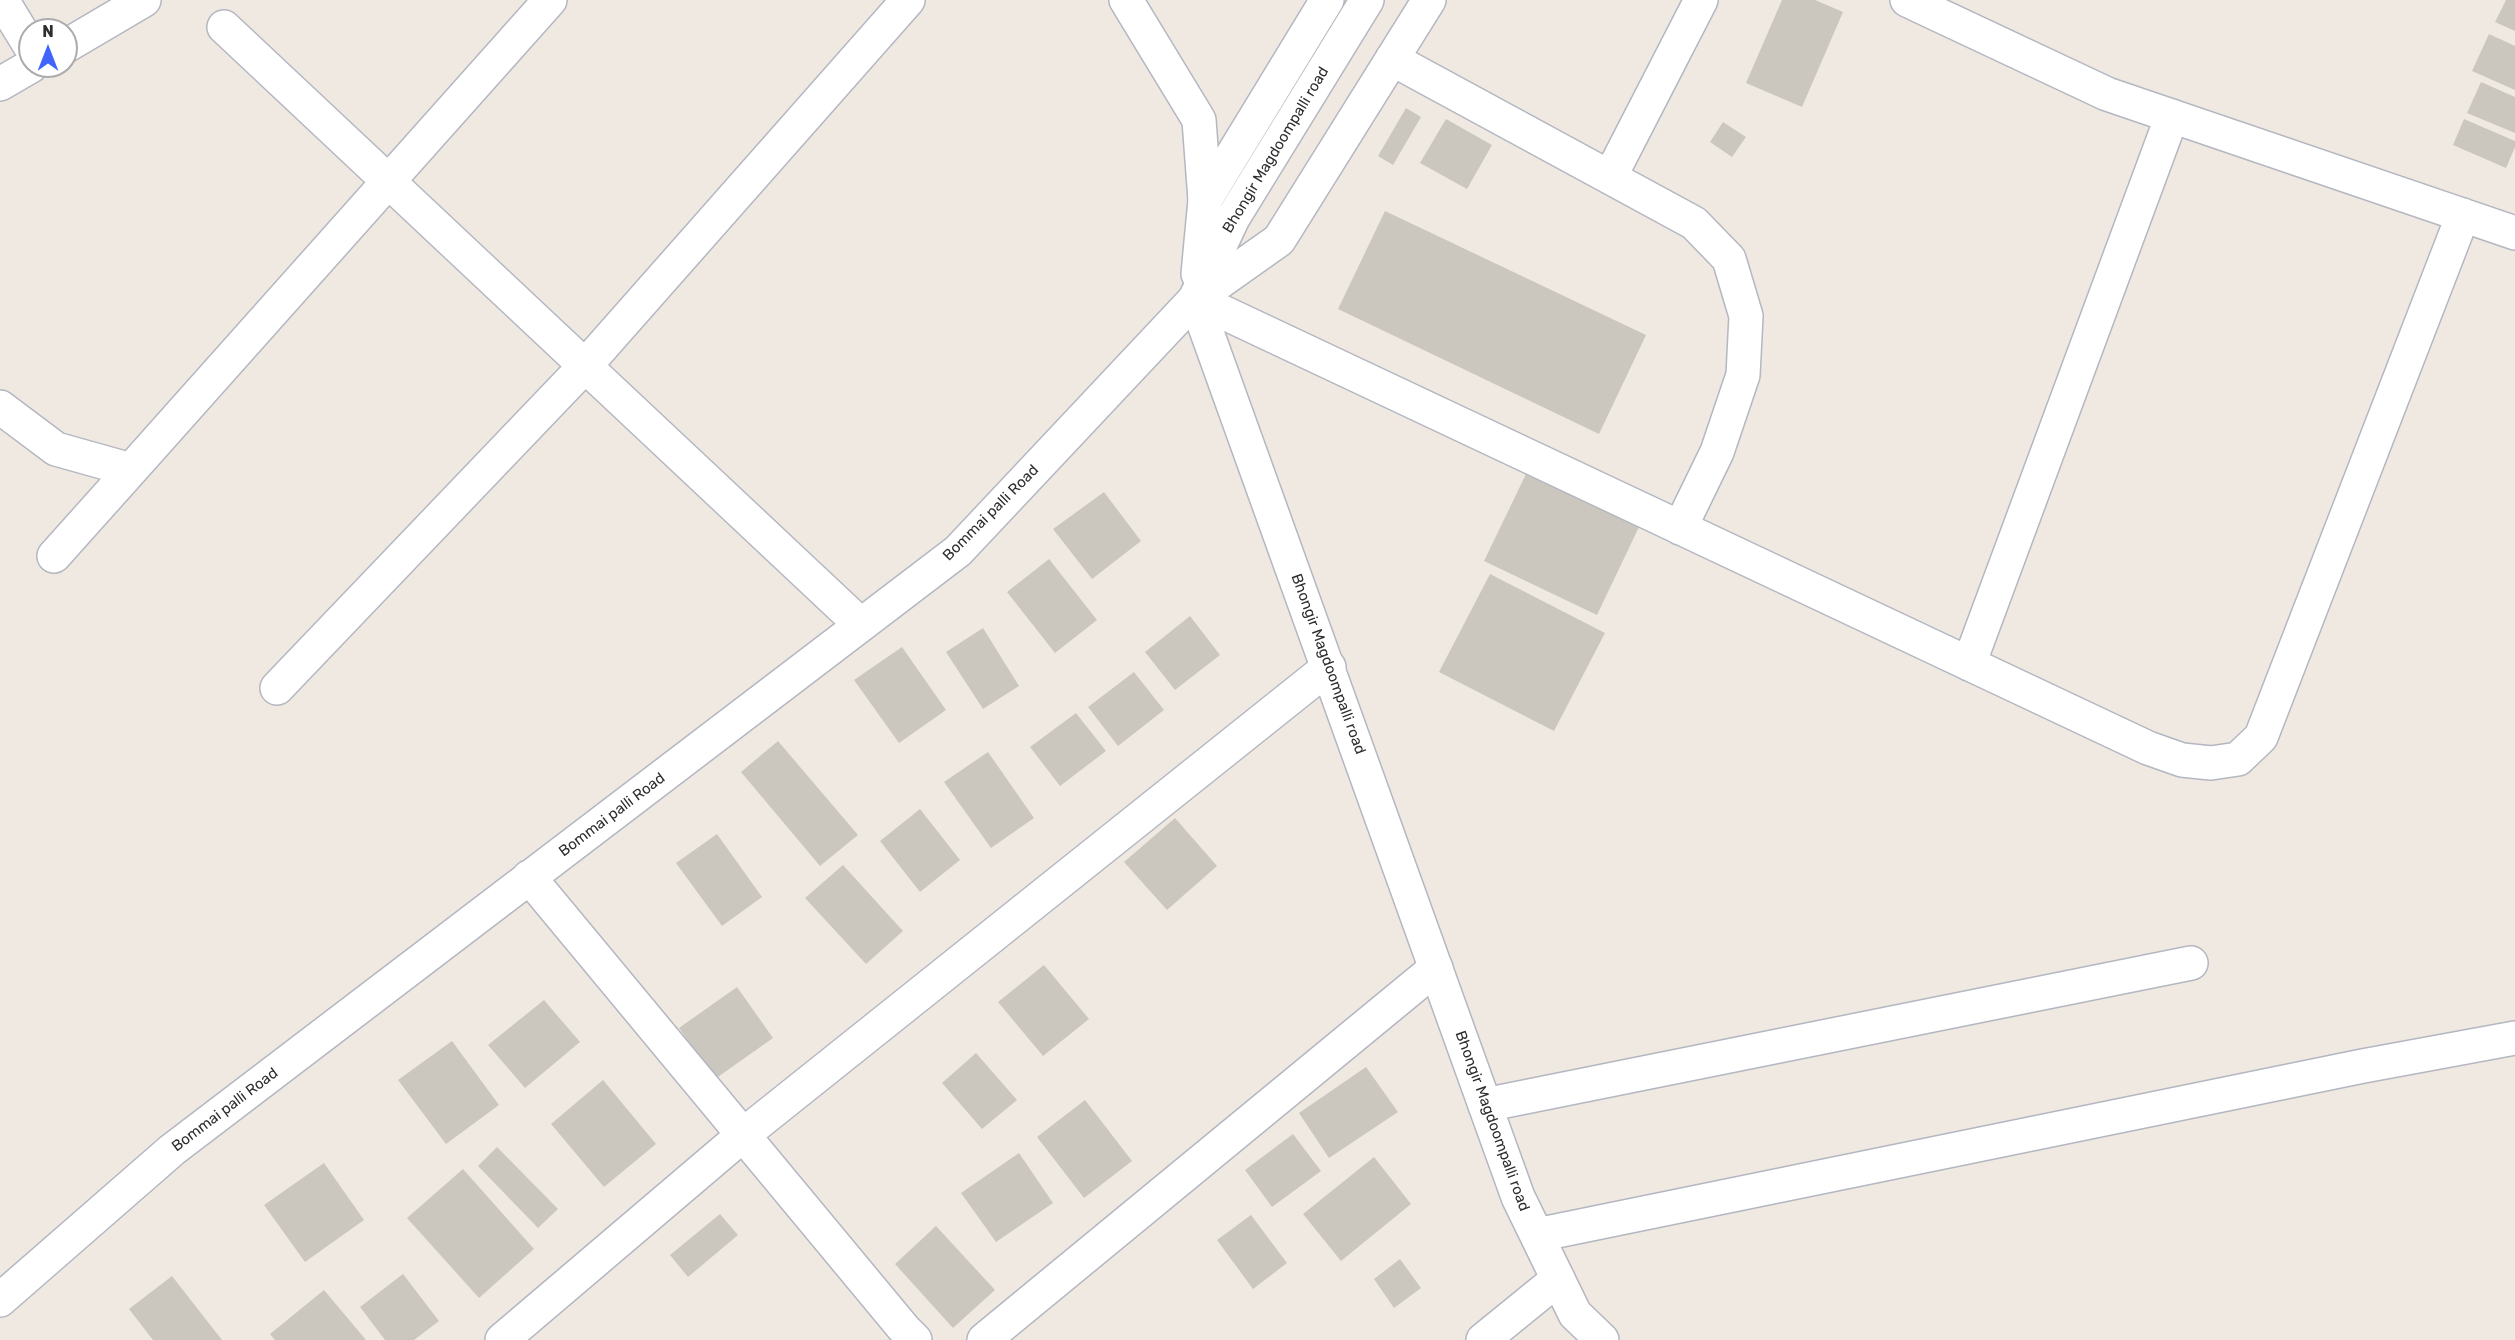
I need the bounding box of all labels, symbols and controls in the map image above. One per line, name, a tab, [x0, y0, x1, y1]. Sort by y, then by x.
north arrow	[18, 18, 78, 78]
text: N	[42, 22, 54, 41]
street label: Bhongir Magdoompalli road	[1219, 64, 1333, 236]
street label: Bommai palli Road	[939, 461, 1043, 565]
street label: Bhongir Magdoompalli road	[1287, 571, 1369, 757]
street label: Bommai palli Road	[555, 769, 669, 861]
street label: Bhongir Magdoompalli road	[1451, 1028, 1533, 1214]
street label: Bommai palli Road	[168, 1064, 282, 1156]

